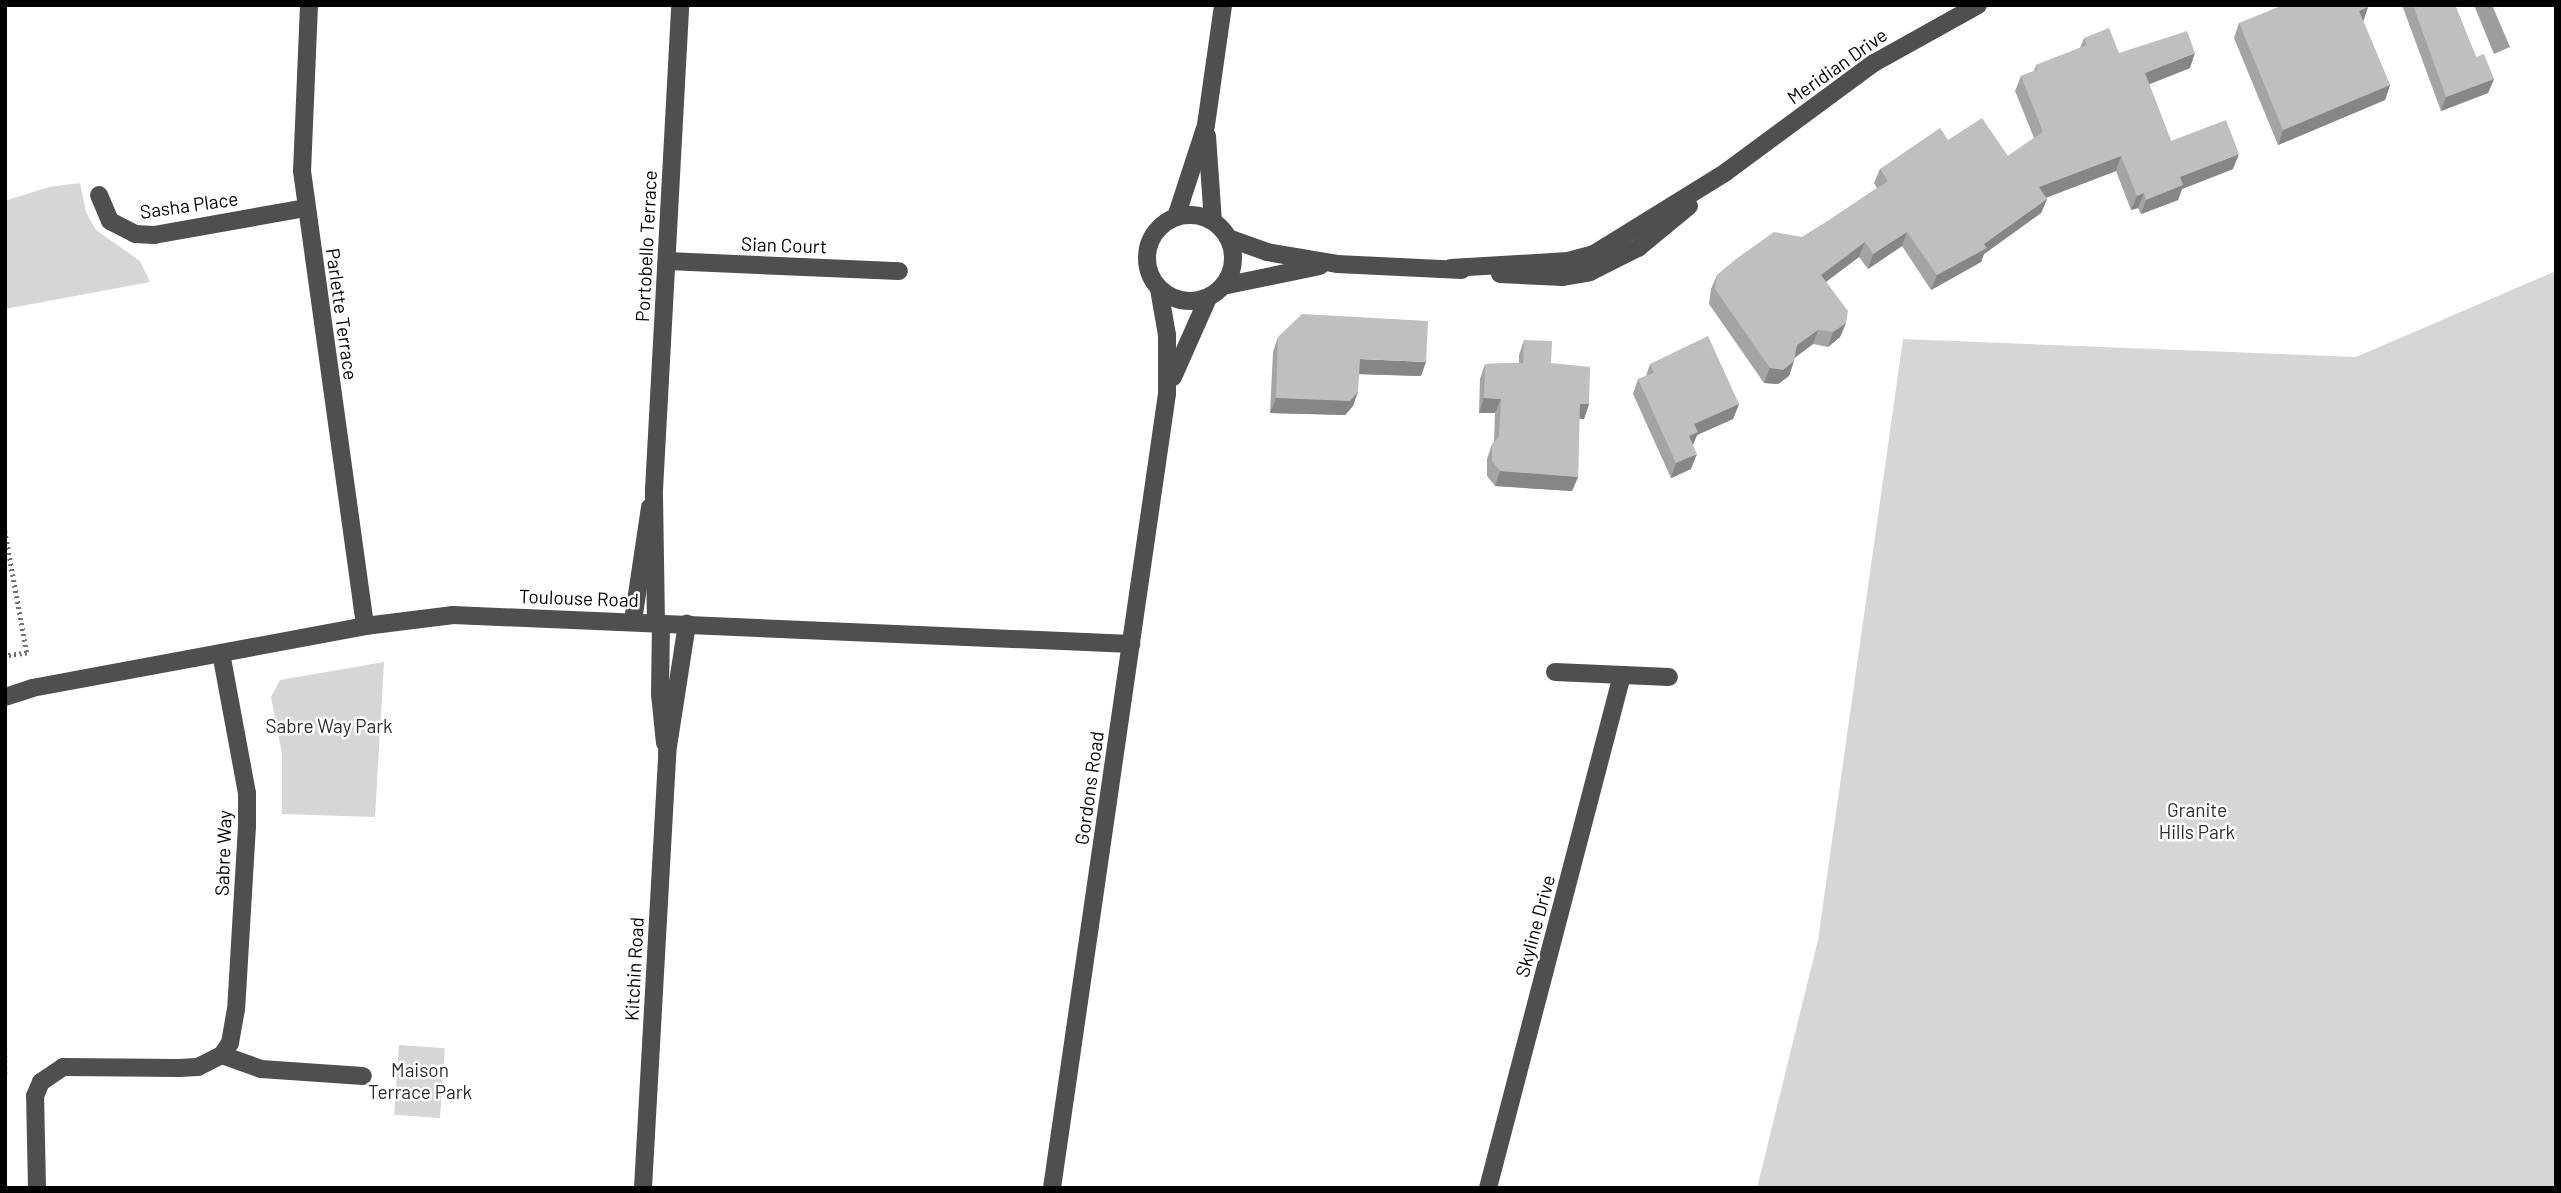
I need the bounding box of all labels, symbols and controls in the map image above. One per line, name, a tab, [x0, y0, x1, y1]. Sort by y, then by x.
street label: Meridian Drive	[1783, 23, 1891, 109]
street label: Portobello Terrace	[631, 170, 661, 322]
street label: Sasha Place	[138, 187, 240, 223]
street label: Sian Court	[741, 232, 827, 258]
street label: Parlette Terrace	[321, 247, 363, 381]
street label: Toulouse Road	[519, 585, 639, 611]
park label: Sabre Way Park	[265, 715, 393, 737]
street label: Gordons Road	[1070, 730, 1108, 846]
park label: Granite Hills Park	[2159, 799, 2235, 843]
street label: Sabre Way	[210, 810, 236, 896]
street label: Skyline Drive	[1510, 872, 1560, 980]
street label: Kitchin Road	[620, 916, 648, 1022]
park label: Maison Terrace Park	[368, 1059, 472, 1103]

